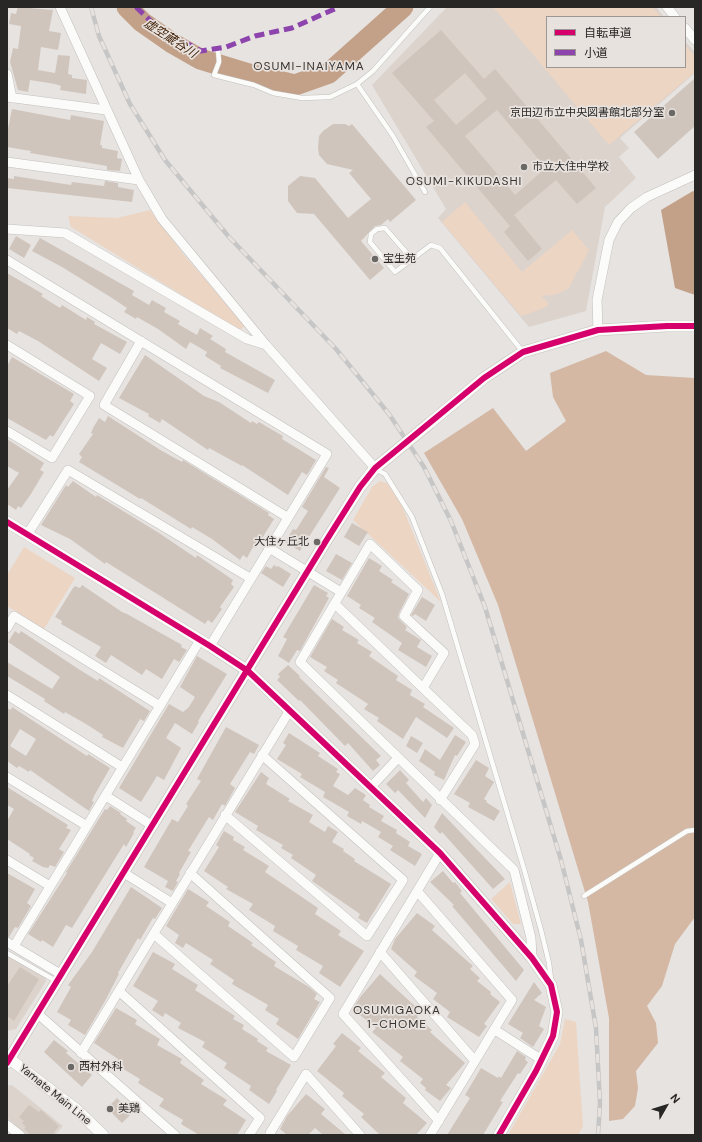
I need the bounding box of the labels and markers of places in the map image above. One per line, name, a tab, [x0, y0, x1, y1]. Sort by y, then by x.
place label: 京田辺市立中央図書館北部分室	[510, 106, 664, 120]
marker: 京田辺市立中央図書館北部分室	[667, 108, 677, 118]
place label: 市立大住中学校	[532, 160, 609, 174]
marker: 市立大住中学校	[519, 162, 529, 172]
place label: 宝生苑	[383, 252, 416, 266]
marker: 宝生苑	[370, 254, 380, 264]
place label: 大住ヶ丘北	[254, 535, 309, 549]
marker: 大住ヶ丘北	[312, 537, 322, 547]
place label: 西村外科	[79, 1060, 123, 1074]
marker: 西村外科	[66, 1062, 76, 1072]
place label: 美鶏	[118, 1102, 140, 1116]
marker: 美鶏	[105, 1104, 115, 1114]

